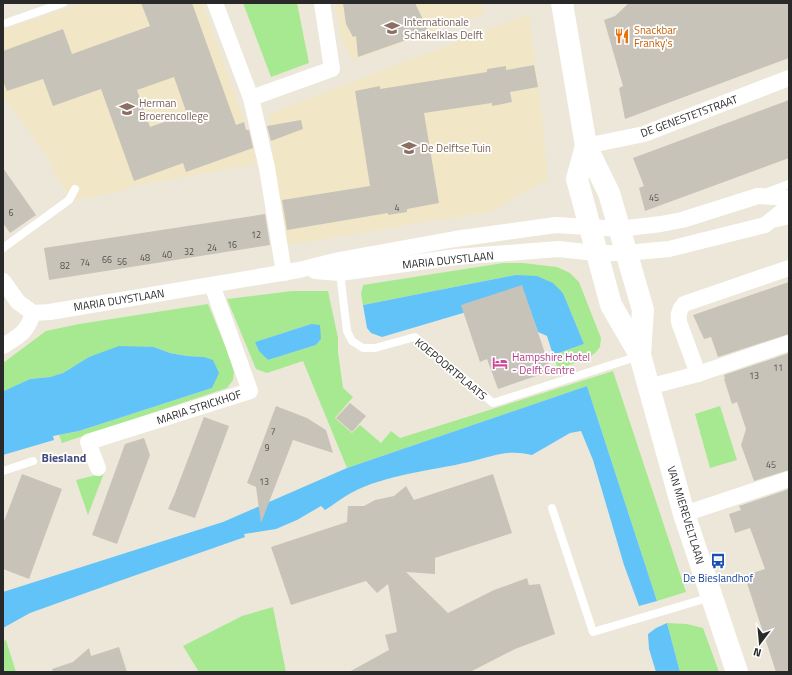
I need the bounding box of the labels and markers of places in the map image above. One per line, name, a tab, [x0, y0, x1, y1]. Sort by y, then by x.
place label: Internationale Schakelklas Delft	[404, 14, 483, 43]
school or university icon: Internationale Schakelklas Delft	[383, 19, 401, 37]
place label: Snackbar Franky's	[634, 22, 677, 51]
restaurant icon: Snackbar Franky's	[613, 27, 631, 45]
place label: Herman Broerencollege	[139, 95, 209, 124]
school or university icon: Herman Broerencollege	[118, 100, 136, 118]
school or university icon: De Delftse Tuin	[400, 139, 418, 157]
place label: De Delftse Tuin	[421, 140, 491, 156]
place label: Hampshire Hotel - Delft Centre	[512, 349, 590, 378]
hotel icon: Hampshire Hotel - Delft Centre	[491, 354, 509, 372]
bus stop icon: De Bieslandhof	[709, 552, 727, 570]
place label: De Bieslandhof	[683, 570, 753, 586]

